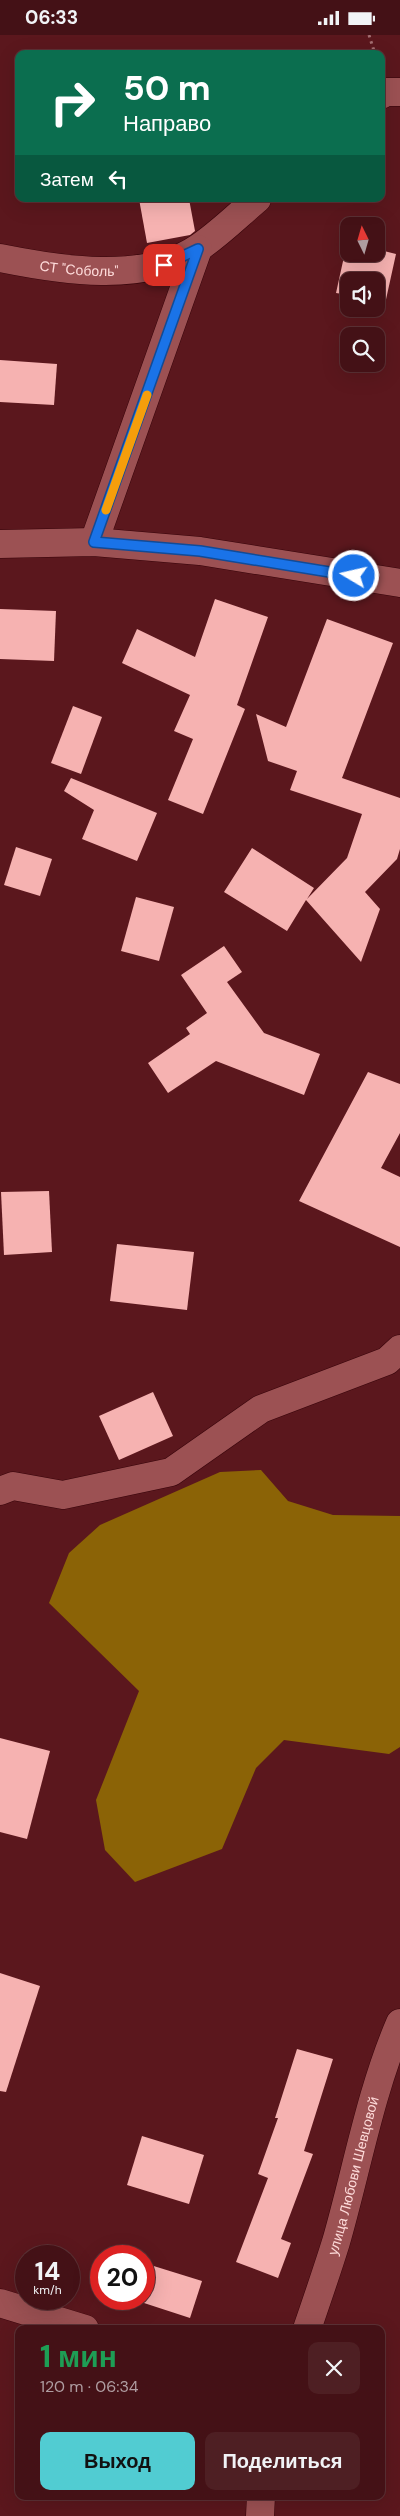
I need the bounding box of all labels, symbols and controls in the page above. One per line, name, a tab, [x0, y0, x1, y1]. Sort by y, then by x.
text: 06:33	[25, 5, 78, 30]
text: 50 m	[123, 65, 211, 111]
icon: right	[40, 70, 105, 135]
text: Направо	[123, 109, 211, 138]
icon: left	[104, 165, 132, 193]
text: Затем	[40, 167, 94, 192]
north arrow	[340, 217, 385, 263]
map controls	[340, 217, 385, 372]
pin	[143, 244, 185, 286]
icon: arrive	[150, 251, 178, 279]
street label: СТ "Соболь"	[38, 256, 119, 280]
button: sound	[340, 272, 385, 317]
button: search	[340, 327, 385, 372]
position arrow	[327, 549, 379, 601]
street label: улица Любови Шевцовой	[323, 2094, 383, 2258]
speed limit sign: 20	[90, 2245, 155, 2310]
text: 14	[35, 2255, 60, 2288]
text: km/h	[33, 2282, 62, 2298]
text: 1 мин	[40, 2337, 117, 2376]
button: close	[308, 2342, 360, 2394]
text: 120 m · 06:34	[40, 2376, 139, 2397]
button: Выход	[40, 2432, 195, 2490]
button: Поделиться	[205, 2432, 360, 2490]

